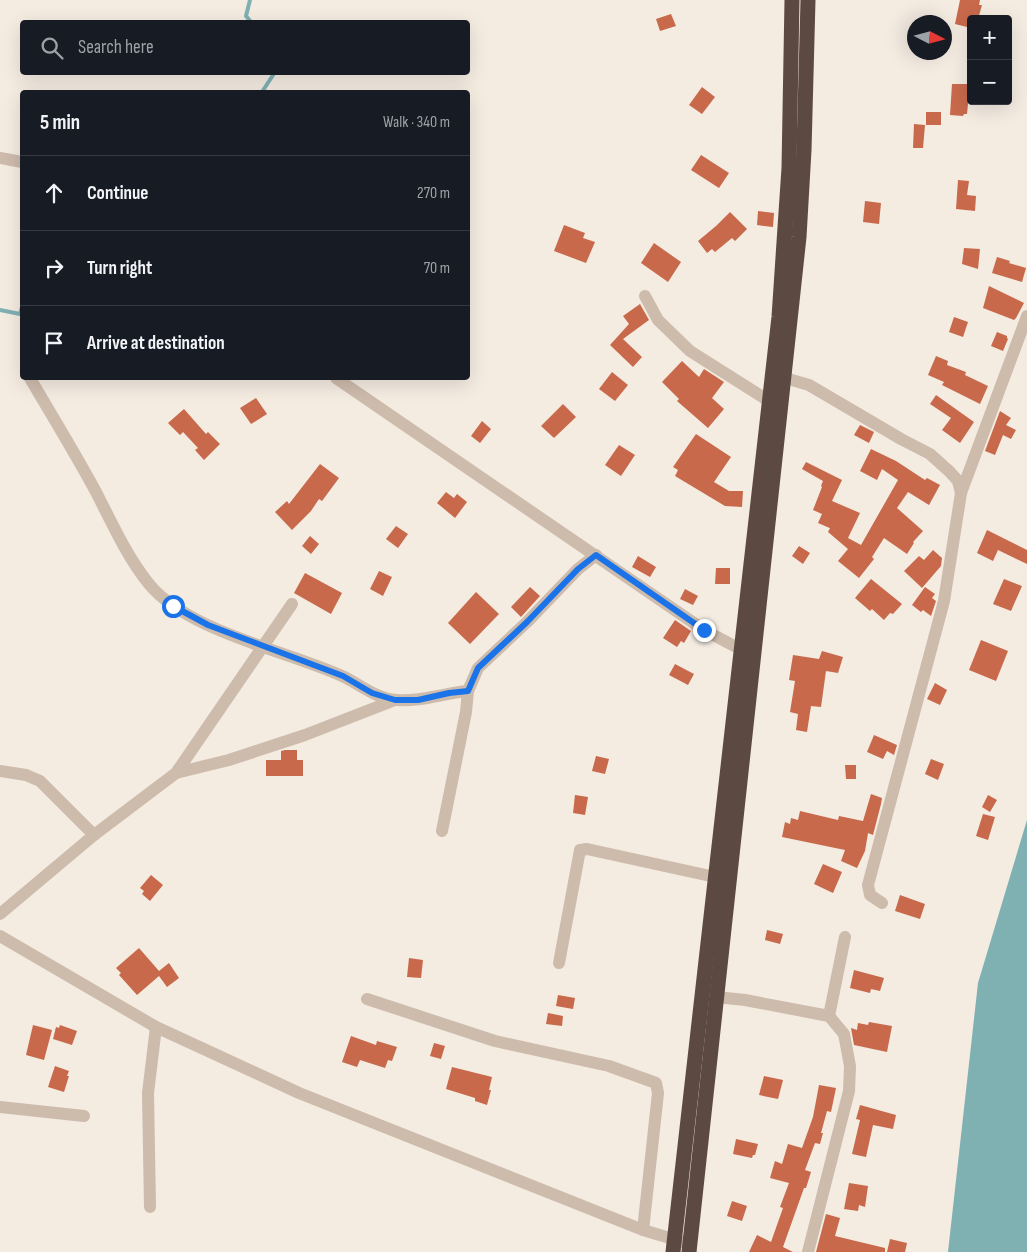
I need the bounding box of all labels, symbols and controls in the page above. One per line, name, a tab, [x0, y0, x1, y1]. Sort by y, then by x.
north arrow	[907, 15, 952, 60]
map controls	[967, 15, 1012, 105]
button: +	[967, 15, 1012, 60]
search box	[20, 20, 470, 75]
icon: search	[38, 34, 66, 62]
text: Search here	[78, 36, 154, 59]
button: −	[967, 60, 1012, 105]
text: 5 min	[40, 110, 80, 135]
text: Walk · 340 m	[383, 113, 450, 132]
icon: ahead	[40, 179, 68, 207]
text: Continue	[87, 182, 148, 205]
text: 270 m	[417, 184, 450, 203]
icon: right	[40, 254, 68, 282]
text: Turn right	[87, 257, 152, 280]
text: 70 m	[424, 259, 450, 278]
icon: arrive	[40, 329, 68, 357]
text: Arrive at destination	[87, 332, 225, 355]
route start	[162, 595, 185, 618]
route end	[693, 619, 716, 642]

